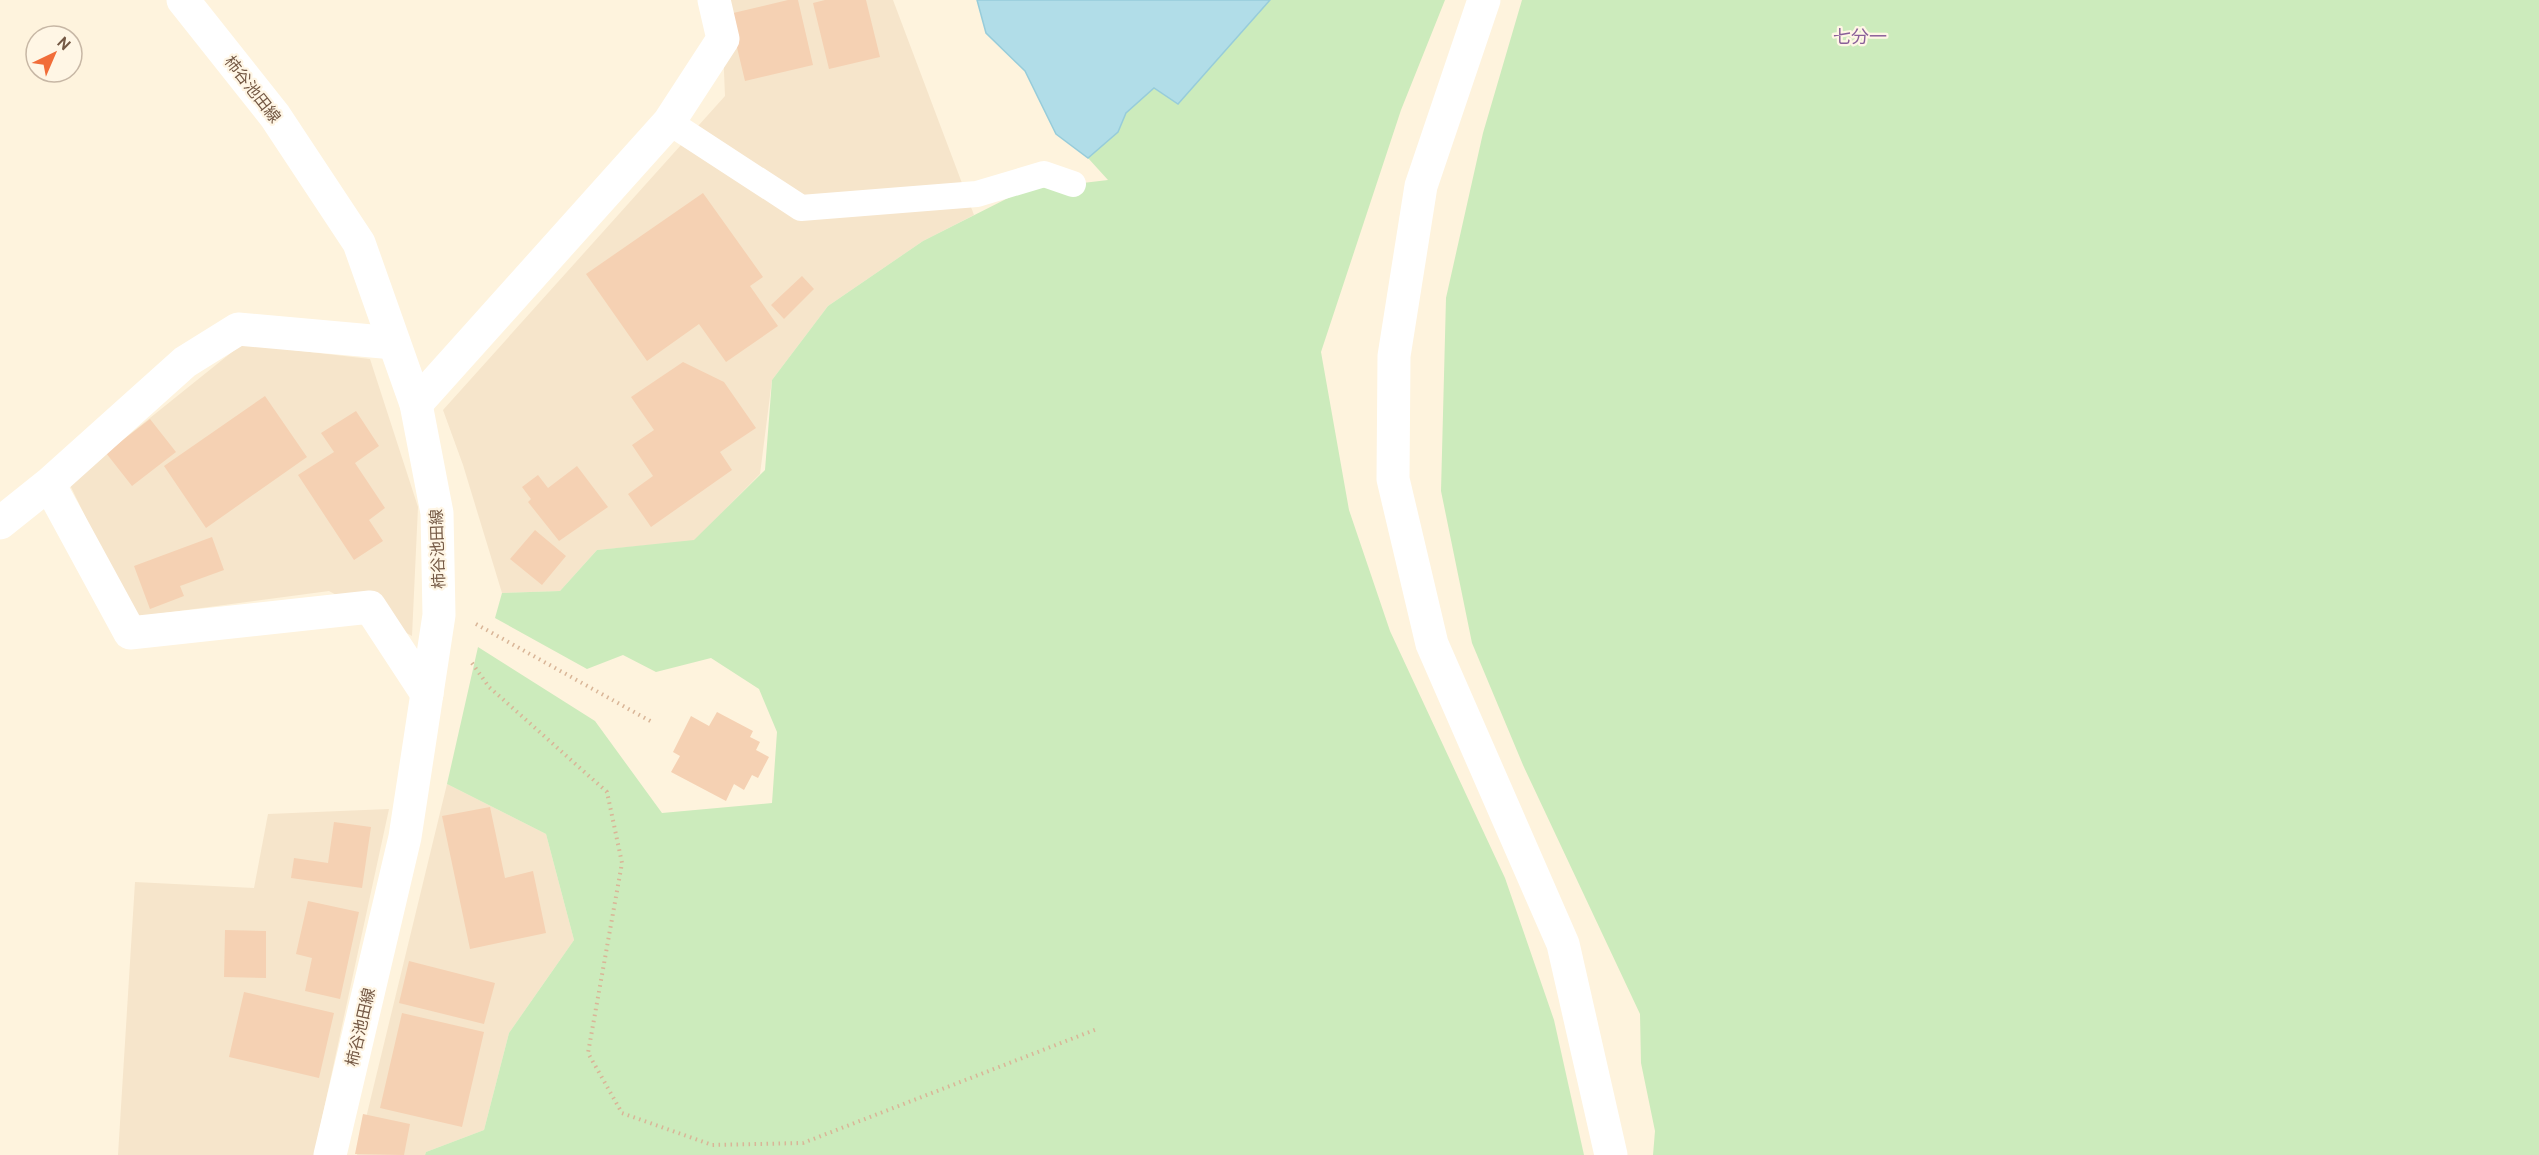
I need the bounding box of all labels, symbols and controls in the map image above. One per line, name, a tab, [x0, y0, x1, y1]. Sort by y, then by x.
north arrow	[24, 24, 84, 84]
district label: 七分一	[1833, 27, 1887, 50]
text: N	[52, 33, 74, 56]
street label: 柿谷池田線	[219, 53, 284, 128]
street label: 柿谷池田線	[428, 509, 450, 589]
street label: 柿谷池田線	[343, 986, 381, 1069]

